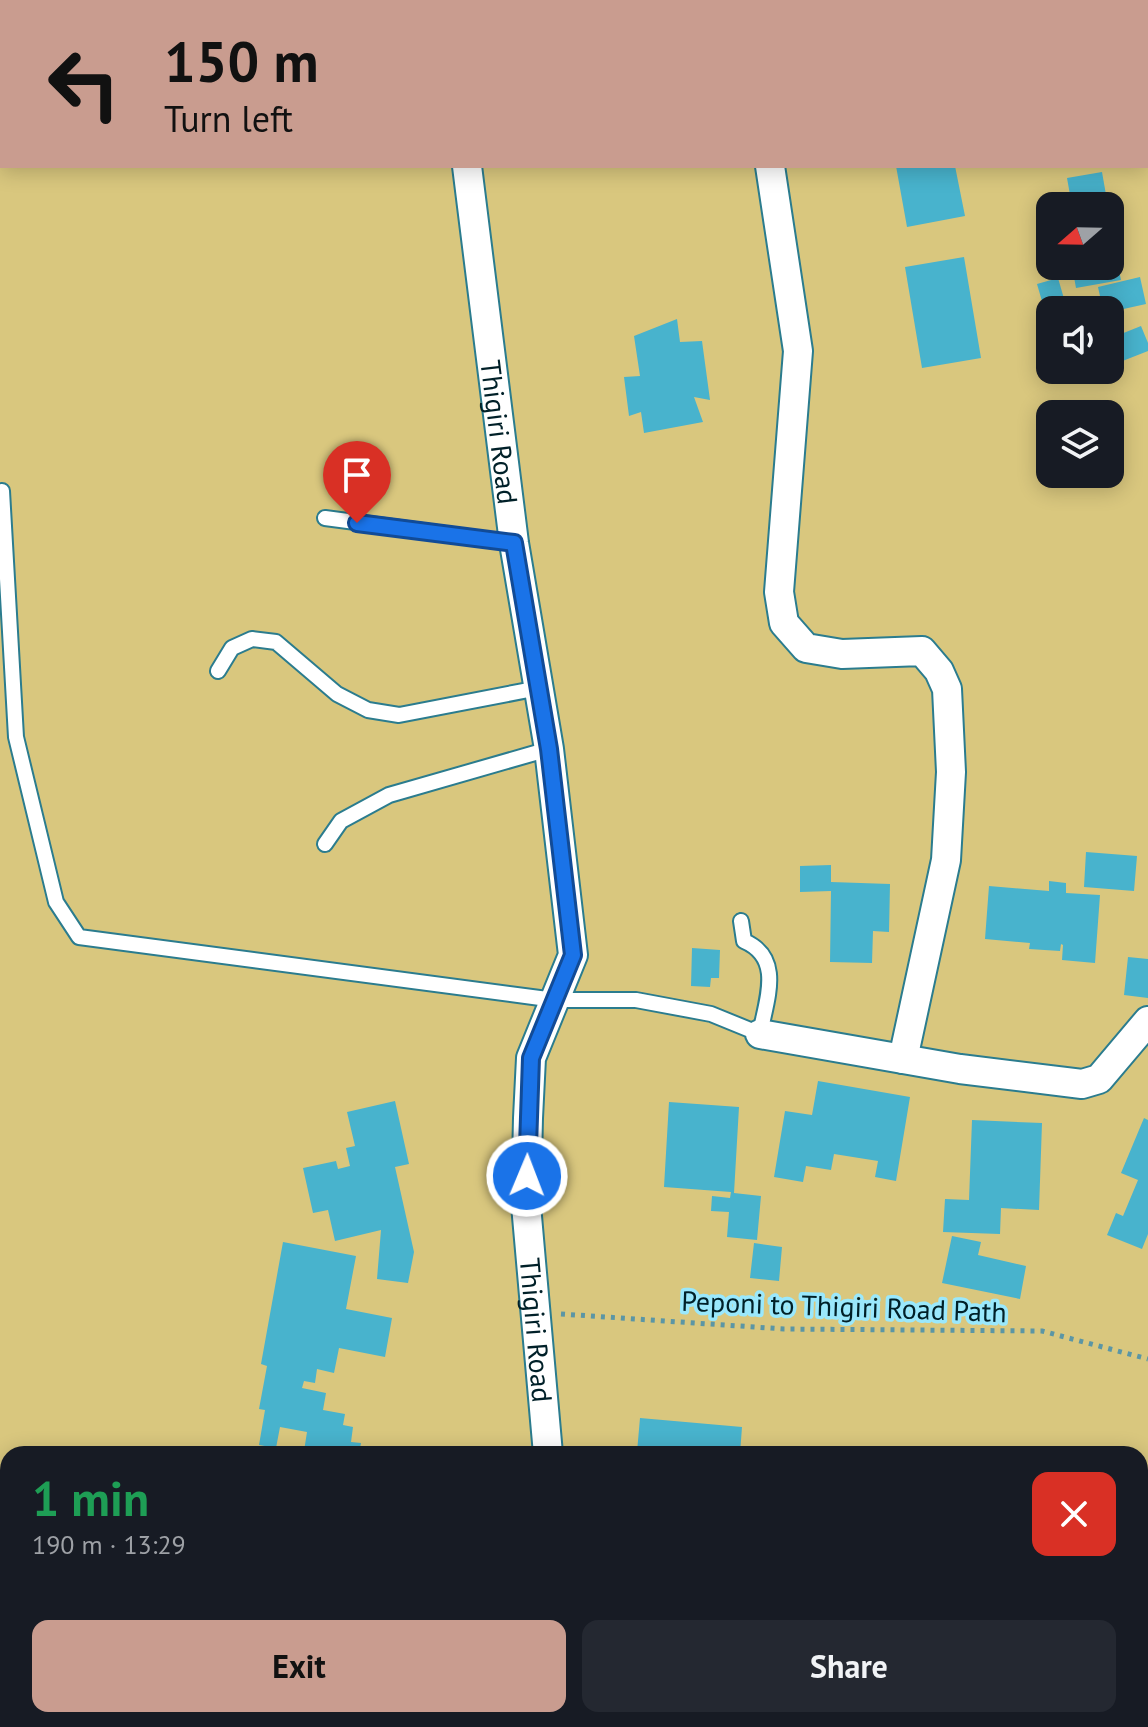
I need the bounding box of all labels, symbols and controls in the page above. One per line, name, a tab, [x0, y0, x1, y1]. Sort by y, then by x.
text: 150 m	[164, 25, 319, 97]
icon: left	[32, 32, 136, 136]
text: Turn left	[164, 95, 293, 142]
north arrow	[1036, 192, 1124, 280]
map controls	[1036, 192, 1124, 488]
button: sound	[1036, 296, 1124, 384]
street label: Thigiri Road	[473, 358, 527, 506]
button: layers	[1036, 400, 1124, 488]
pin	[323, 441, 391, 523]
icon: arrive	[335, 453, 379, 497]
position arrow	[485, 1134, 569, 1218]
street label: Thigiri Road	[512, 1256, 562, 1404]
street label: Peponi to Thigiri Road Path	[681, 1282, 1007, 1330]
text: 1 min	[32, 1467, 149, 1529]
button: close	[1032, 1472, 1116, 1556]
text: 190 m · 13:29	[32, 1528, 186, 1561]
button: Exit	[32, 1620, 566, 1712]
button: Share	[582, 1620, 1116, 1712]

